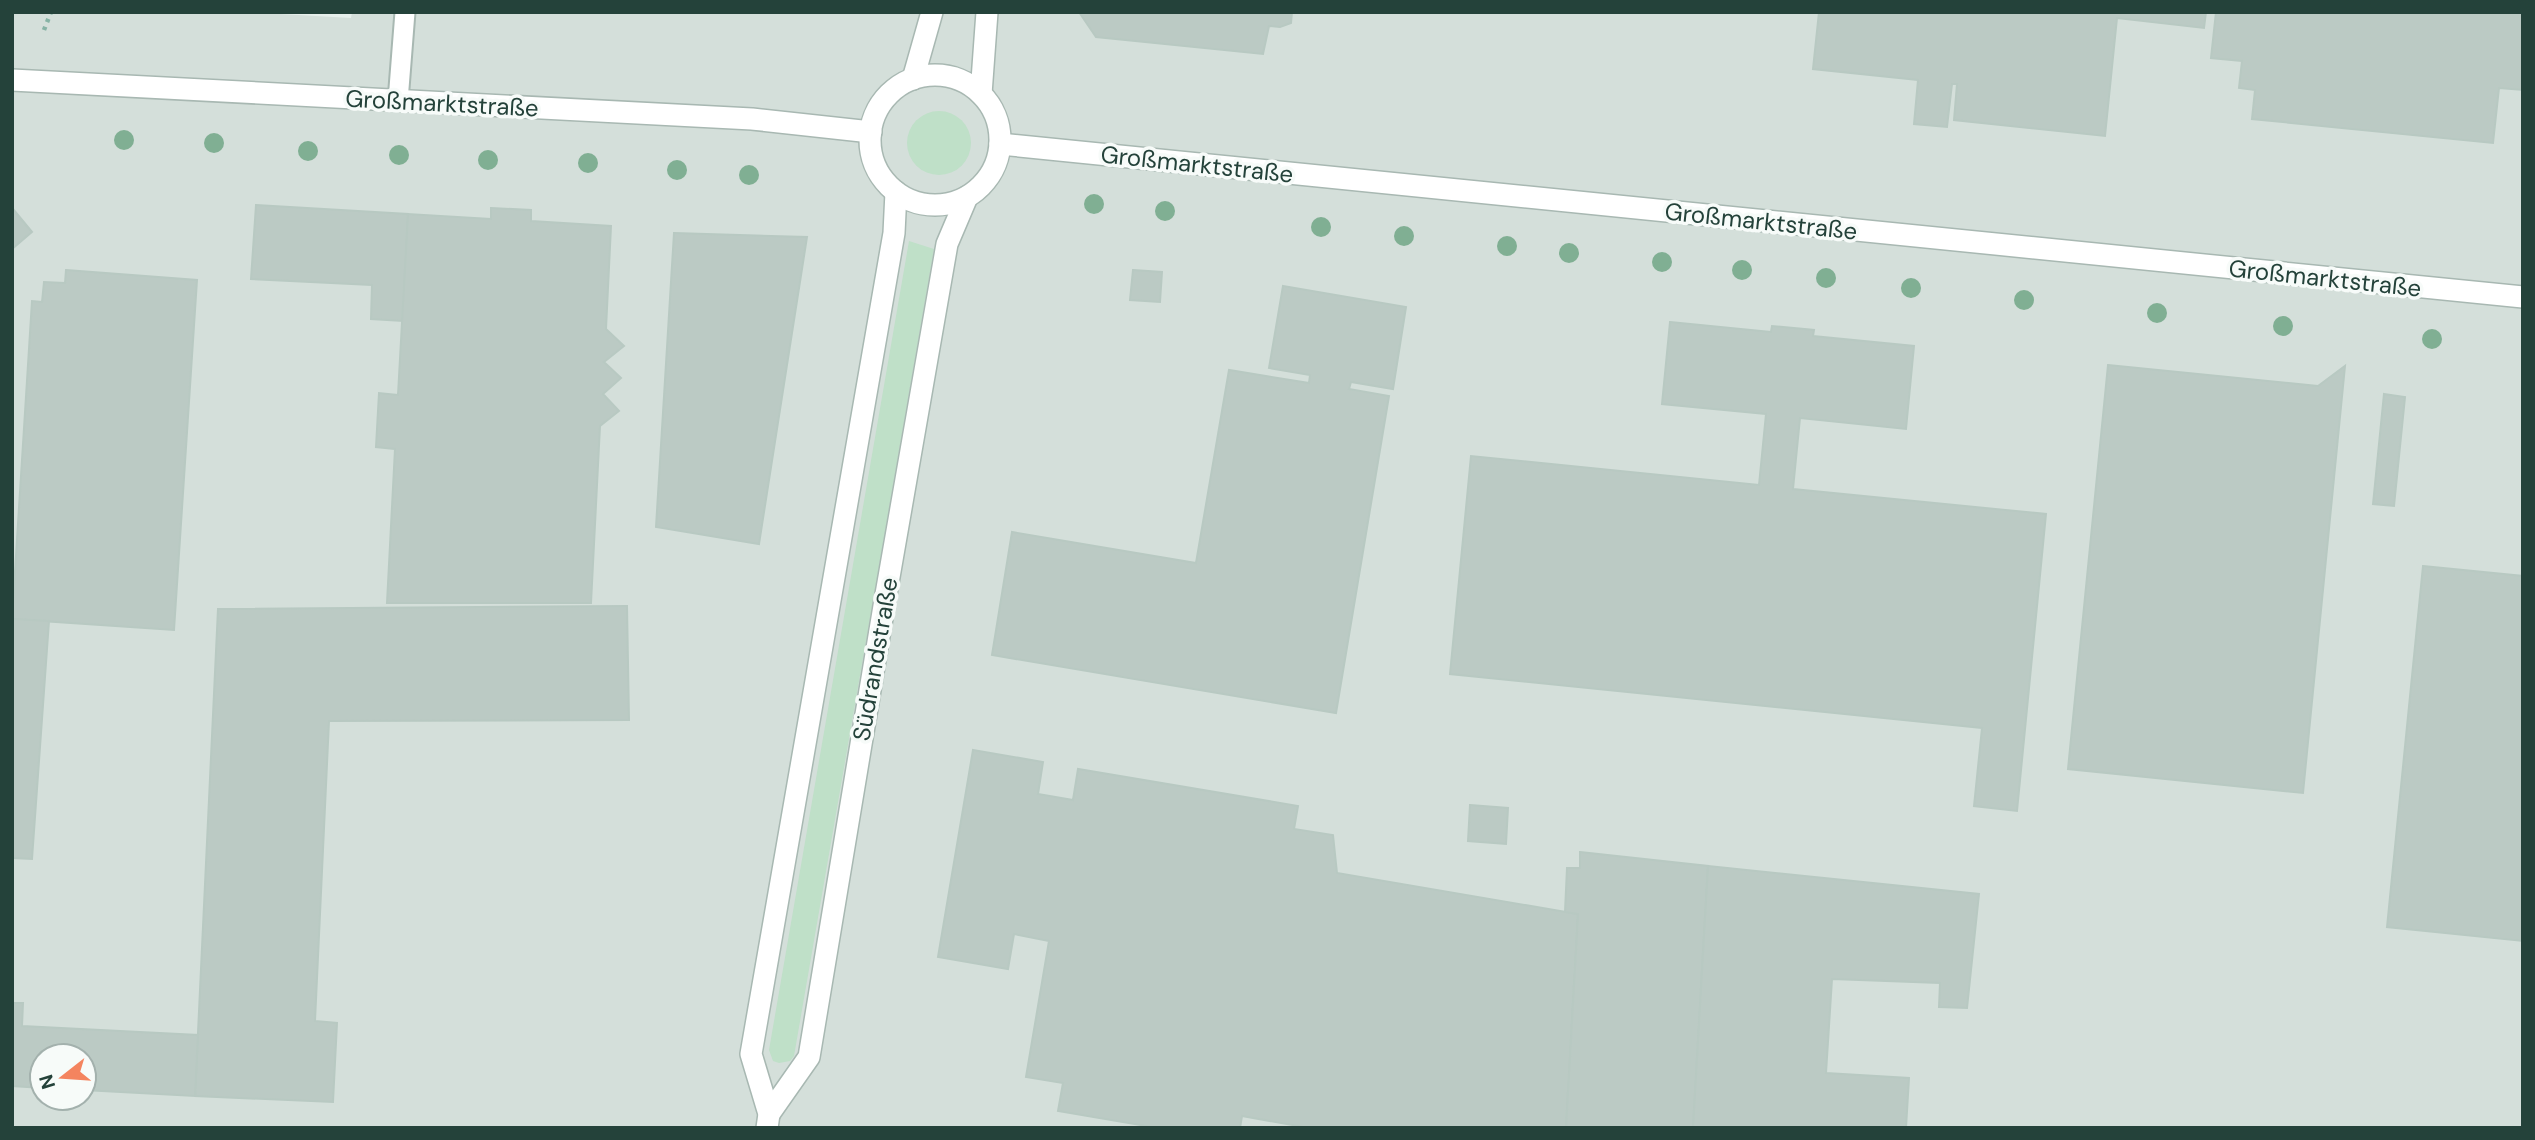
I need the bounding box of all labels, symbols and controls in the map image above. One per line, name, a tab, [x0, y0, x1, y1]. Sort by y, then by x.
street label: Großmarktstraße	[345, 82, 539, 124]
street label: Großmarktstraße	[1099, 138, 1295, 190]
street label: Großmarktstraße	[1663, 195, 1859, 247]
street label: Großmarktstraße	[2227, 252, 2423, 304]
street label: Südrandstraße	[845, 575, 905, 743]
north arrow	[28, 1042, 98, 1112]
text: N	[33, 1072, 61, 1092]

